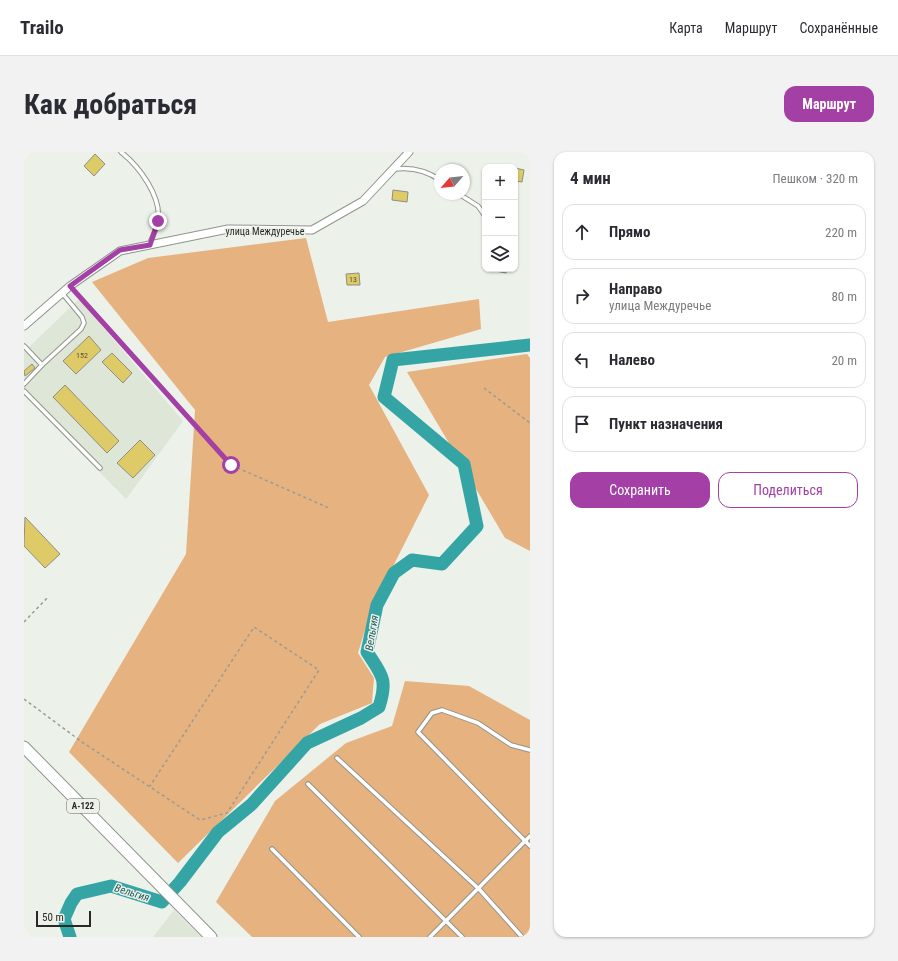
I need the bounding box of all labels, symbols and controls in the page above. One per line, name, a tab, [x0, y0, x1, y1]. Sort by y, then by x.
text: Trailo	[20, 16, 64, 39]
text: Карта	[669, 20, 703, 36]
text: Маршрут	[725, 20, 777, 36]
text: Сохранённые	[799, 20, 878, 36]
button: Маршрут	[784, 86, 874, 122]
text: Как добраться	[24, 88, 197, 121]
north arrow	[434, 164, 470, 200]
map controls	[482, 164, 518, 272]
button: +	[482, 164, 518, 200]
text: 4 мин	[570, 168, 611, 188]
text: Пешком · 320 m	[772, 171, 858, 186]
button: −	[482, 200, 518, 236]
route end	[149, 212, 167, 230]
icon: ahead	[571, 221, 593, 243]
text: Прямо	[609, 223, 650, 241]
text: 220 m	[825, 225, 857, 240]
street label: улица Междуречье	[226, 226, 305, 237]
button: layers	[482, 236, 518, 272]
house number: 13	[349, 275, 357, 284]
text: Направо	[609, 280, 662, 298]
icon: right	[571, 285, 593, 307]
text: 80 m	[831, 289, 857, 304]
text: улица Междуречье	[609, 298, 711, 313]
icon: left	[571, 349, 593, 371]
house number: 152	[76, 351, 88, 360]
text: Налево	[609, 351, 655, 369]
text: 20 m	[831, 353, 857, 368]
icon: arrive	[571, 413, 593, 435]
text: Пункт назначения	[609, 415, 723, 433]
route start	[222, 456, 240, 474]
button: Сохранить	[570, 472, 710, 508]
button: Поделиться	[718, 472, 858, 508]
water label: Вельгия	[363, 614, 381, 652]
road number: А-122	[67, 799, 99, 813]
water label: Вельгия	[113, 882, 151, 904]
scale bar	[36, 909, 91, 928]
text: 50 m	[42, 911, 64, 924]

